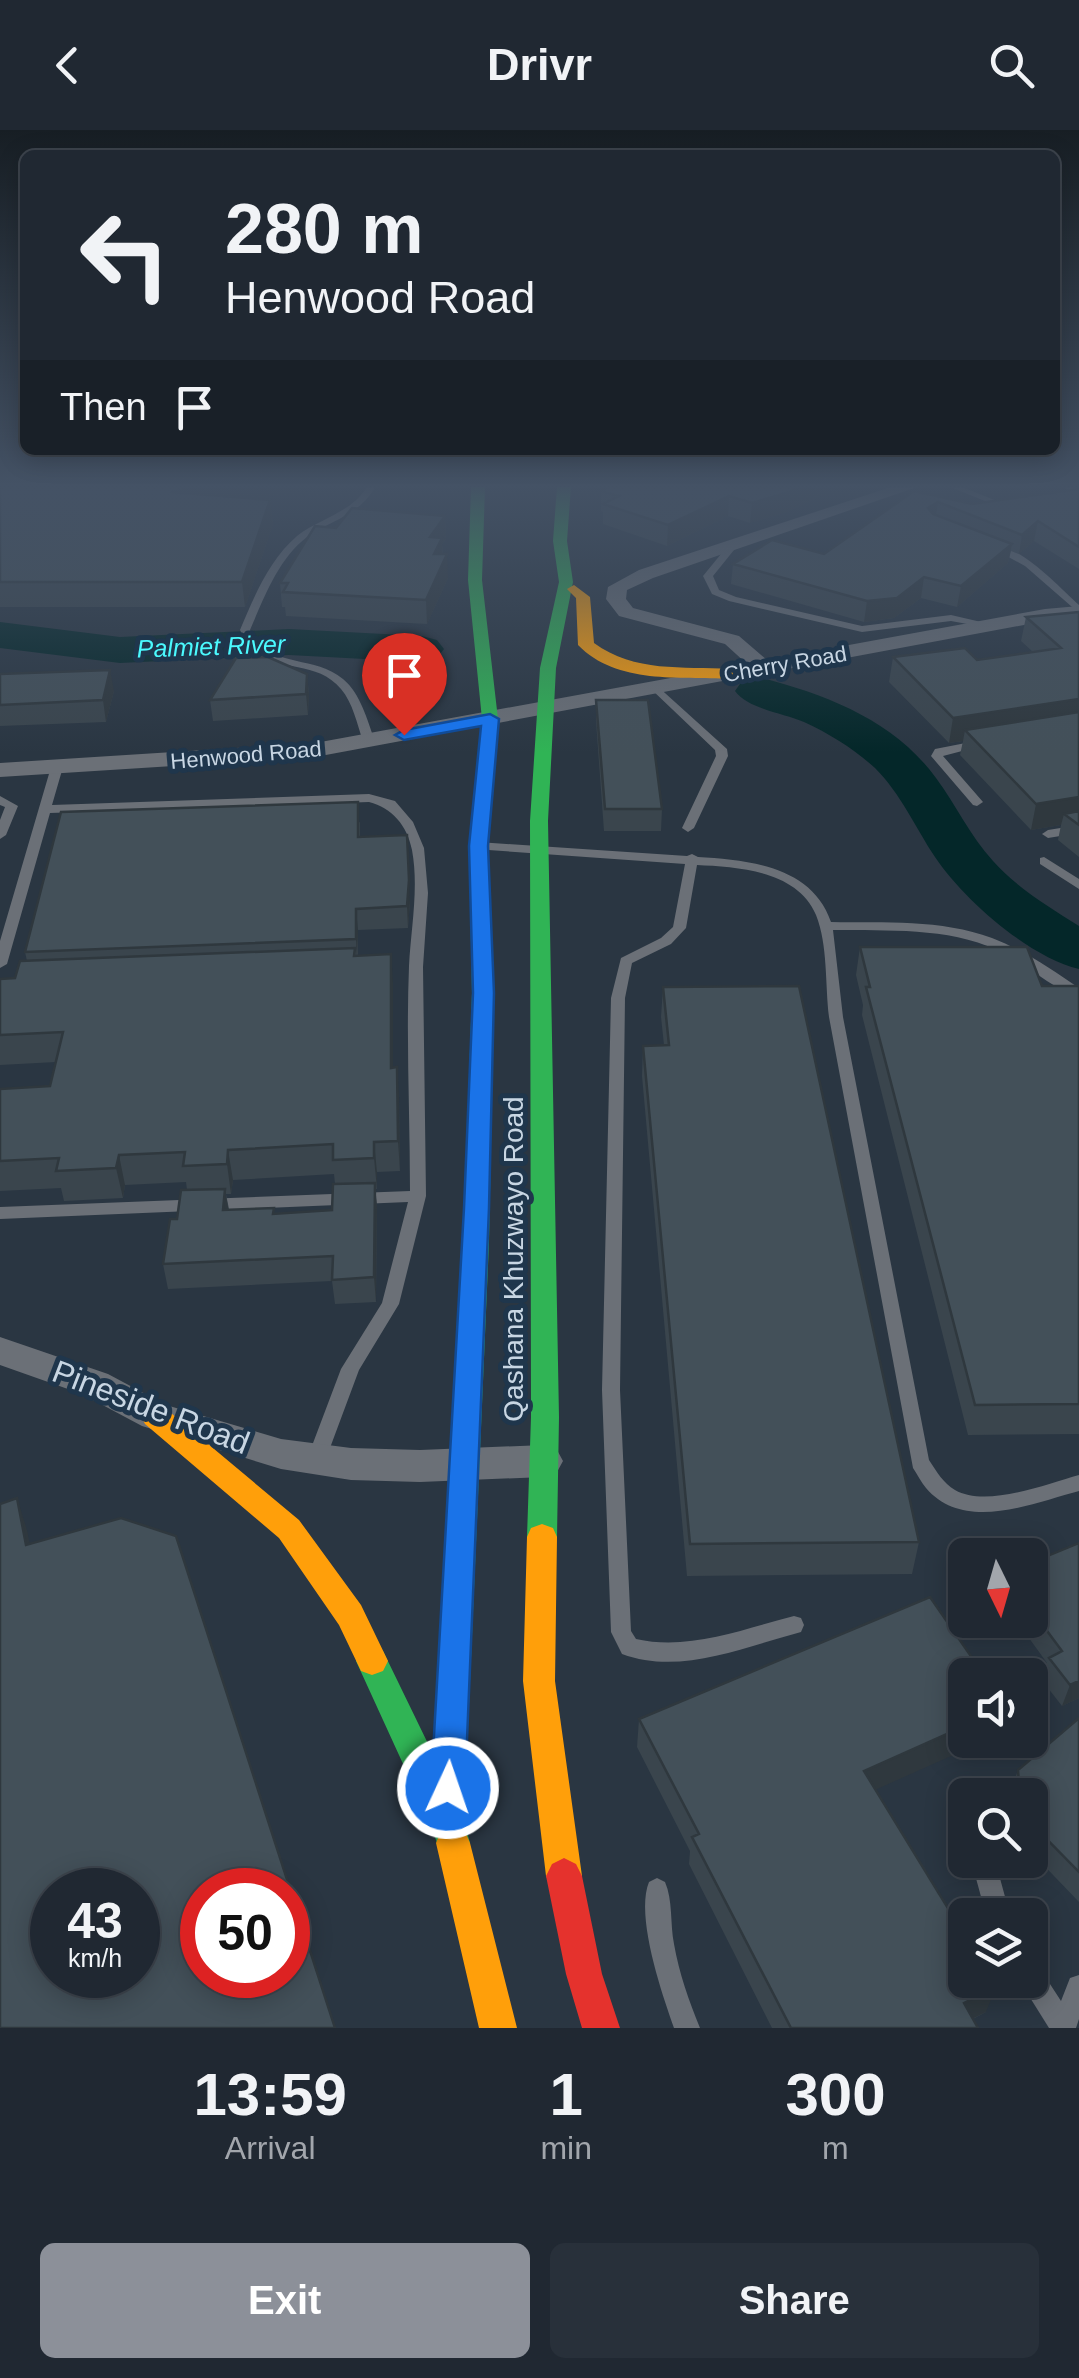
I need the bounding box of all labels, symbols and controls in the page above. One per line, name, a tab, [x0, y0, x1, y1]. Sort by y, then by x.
icon: back	[40, 38, 95, 93]
icon: search	[984, 38, 1039, 93]
text: Drivr	[487, 39, 592, 90]
icon: left	[60, 190, 190, 320]
text: 280 m	[225, 190, 423, 268]
text: Henwood Road	[225, 272, 535, 323]
icon: arrive	[167, 380, 222, 435]
text: Then	[60, 386, 147, 428]
water label: Palmiet River	[136, 629, 287, 663]
pin	[362, 633, 447, 736]
street label: Cherry Road	[721, 641, 849, 687]
icon: arrive	[377, 648, 432, 703]
street label: Henwood Road	[169, 736, 323, 774]
street label: Qashana Khuzwayo Road	[498, 1096, 529, 1422]
street label: Pineside Road	[47, 1353, 255, 1461]
north arrow	[948, 1538, 1048, 1638]
map controls	[948, 1538, 1048, 1998]
button: sound	[948, 1658, 1048, 1758]
position arrow	[396, 1736, 500, 1840]
button: search	[948, 1778, 1048, 1878]
speed limit sign: 50	[180, 1868, 310, 1998]
text: 43	[67, 1893, 123, 1949]
button: layers	[948, 1898, 1048, 1998]
text: km/h	[68, 1944, 122, 1972]
text: 13:59	[193, 2061, 347, 2128]
text: 1	[549, 2061, 583, 2128]
text: 300	[785, 2061, 886, 2128]
text: Arrival	[225, 2130, 316, 2166]
text: min	[540, 2130, 592, 2166]
text: m	[822, 2130, 849, 2166]
button: Exit	[40, 2243, 530, 2358]
button: Share	[550, 2243, 1039, 2358]

